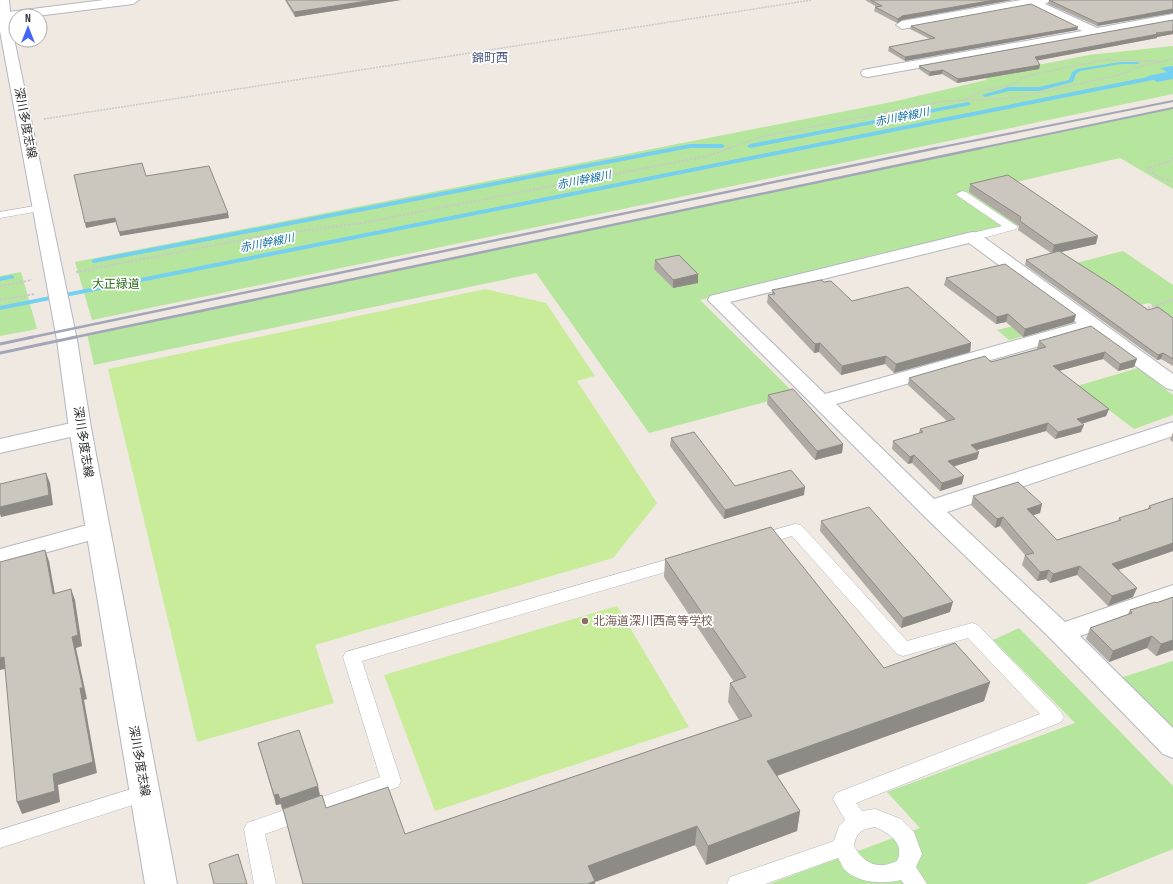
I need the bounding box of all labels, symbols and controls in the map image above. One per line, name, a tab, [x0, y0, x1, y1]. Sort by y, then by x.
north arrow	[8, 8, 48, 48]
text: N	[25, 12, 31, 25]
district label: 錦町西	[472, 51, 508, 66]
street label: 深川多度志線	[11, 86, 39, 160]
water label: 赤川幹線川	[874, 105, 931, 129]
water label: 赤川幹線川	[556, 168, 613, 192]
water label: 赤川幹線川	[239, 231, 296, 255]
park label: 大正緑道	[92, 277, 140, 292]
street label: 深川多度志線	[70, 405, 96, 479]
place label: 北海道深川西高等学校	[593, 614, 713, 629]
marker: 北海道深川西高等学校	[580, 616, 590, 626]
street label: 深川多度志線	[125, 724, 153, 798]

